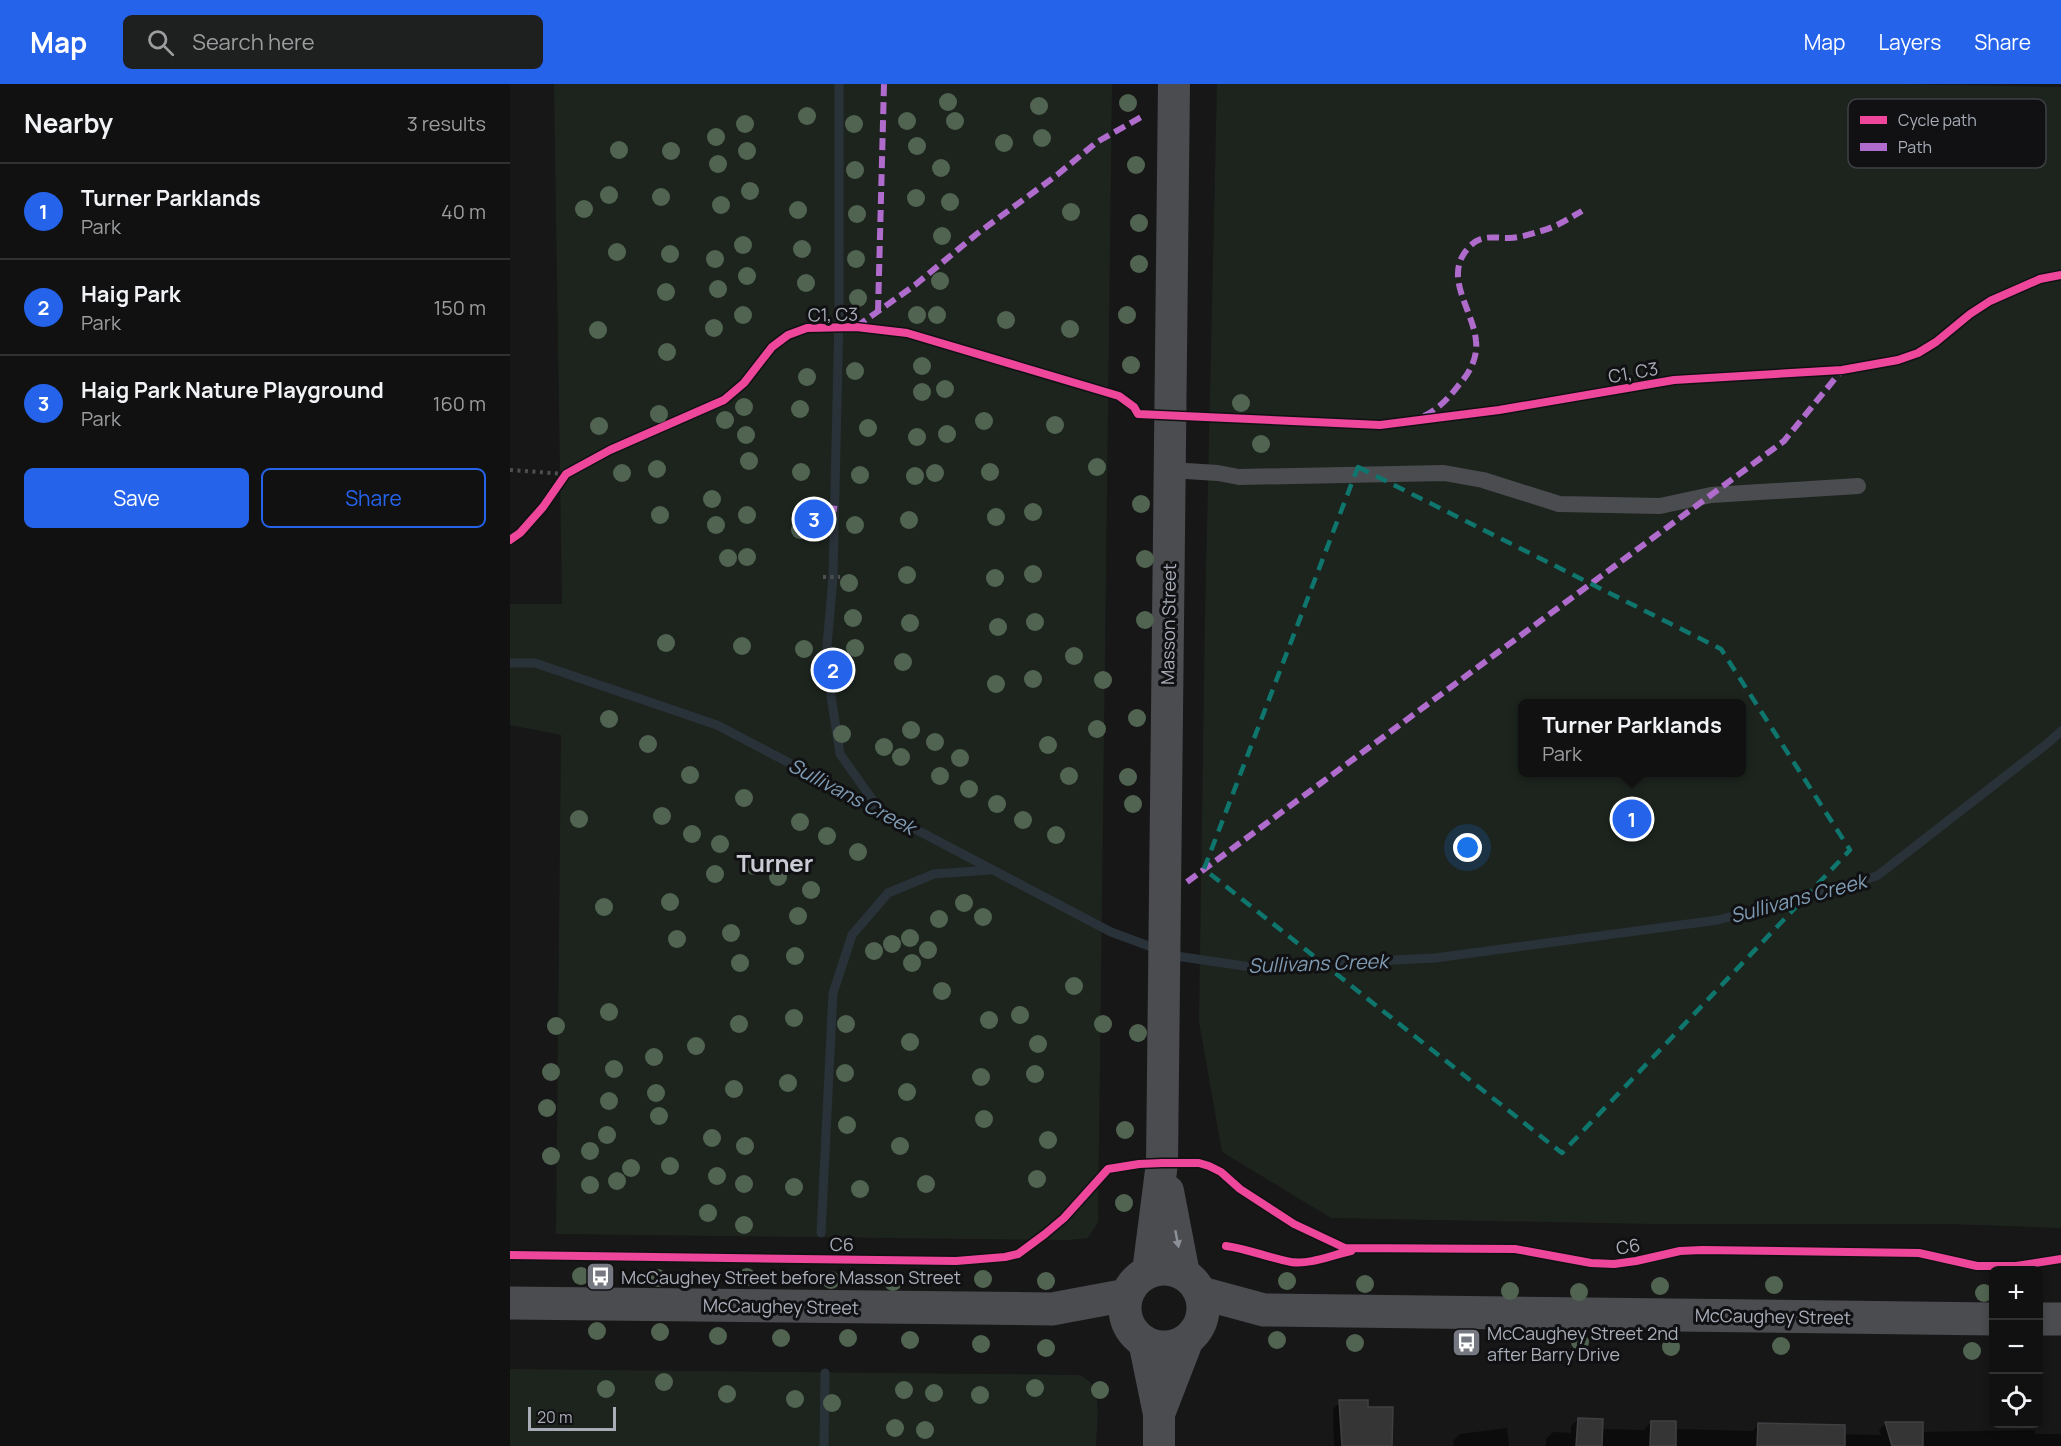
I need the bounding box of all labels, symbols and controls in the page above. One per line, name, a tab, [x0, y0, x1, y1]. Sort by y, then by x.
search box	[123, 15, 543, 69]
text: Map	[30, 23, 87, 61]
icon: search	[144, 26, 177, 59]
text: Search here	[192, 27, 315, 57]
text: Map	[1804, 28, 1845, 56]
text: Layers	[1878, 28, 1941, 56]
text: Share	[1974, 28, 2031, 56]
legend	[1848, 99, 2046, 168]
text: Nearby	[24, 105, 113, 141]
text: Cycle path	[1898, 109, 1977, 131]
text: 3 results	[407, 110, 486, 137]
text: Path	[1898, 136, 1932, 158]
text: Turner Parklands	[81, 183, 261, 213]
text: 1	[39, 198, 48, 225]
text: 40 m	[441, 198, 486, 225]
text: Park	[81, 213, 121, 240]
text: Haig Park	[81, 279, 181, 309]
text: 2	[38, 294, 49, 321]
text: 150 m	[433, 294, 486, 321]
street label: C1, C3	[808, 302, 858, 326]
text: Park	[81, 309, 121, 336]
street label: C1, C3	[1606, 356, 1660, 388]
text: Haig Park Nature Playground	[81, 375, 384, 405]
text: 3	[38, 390, 49, 417]
text: 160 m	[433, 390, 486, 417]
text: Park	[81, 405, 121, 432]
button: Save	[24, 468, 249, 528]
button: Share	[261, 468, 486, 528]
pin: 3	[794, 496, 834, 542]
street label: Masson Street	[1155, 563, 1181, 685]
pin: 2	[814, 648, 852, 692]
popup	[1518, 699, 1746, 777]
text: Turner Parklands	[1542, 710, 1722, 740]
text: Park	[1542, 740, 1582, 767]
water label: Sullivans Creek	[784, 751, 923, 842]
pin: 1	[1612, 796, 1652, 842]
your location	[1453, 833, 1482, 862]
district label: Turner	[737, 846, 813, 879]
water label: Sullivans Creek	[1727, 866, 1872, 929]
water label: Sullivans Creek	[1248, 947, 1391, 979]
one-way arrow	[1173, 1230, 1182, 1249]
street label: C6	[830, 1232, 854, 1256]
street label: C6	[1614, 1232, 1642, 1260]
bus stop icon: McCaughey Street before Masson Street	[584, 1261, 616, 1293]
place label: McCaughey Street before Masson Street	[621, 1265, 961, 1289]
map controls	[1989, 1266, 2043, 1428]
button: +	[1989, 1266, 2043, 1320]
street label: McCaughey Street	[703, 1293, 859, 1319]
street label: McCaughey Street	[1695, 1303, 1851, 1329]
button: −	[1989, 1320, 2043, 1374]
place label: McCaughey Street 2nd after Barry Drive	[1487, 1321, 1678, 1366]
bus stop icon: McCaughey Street 2nd after Barry Drive	[1450, 1327, 1482, 1359]
button: locate	[1989, 1374, 2043, 1428]
scale bar	[528, 1404, 616, 1432]
text: 20 m	[537, 1406, 573, 1428]

